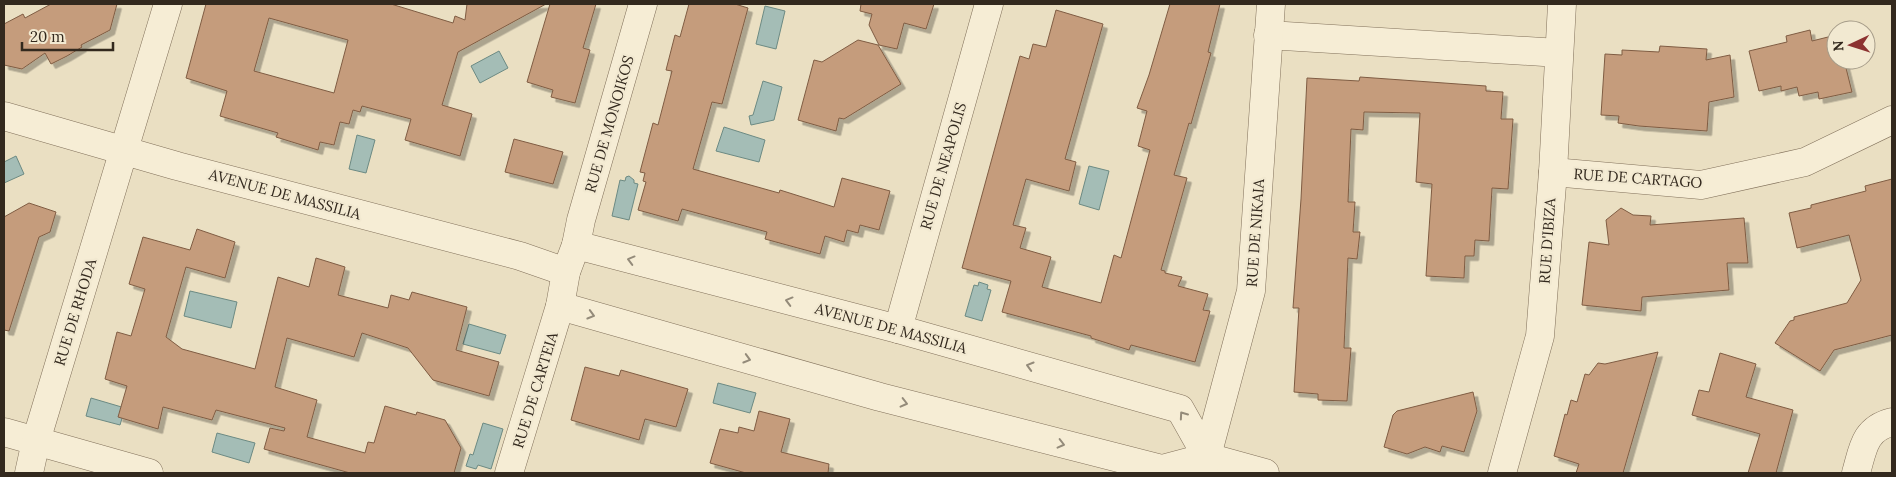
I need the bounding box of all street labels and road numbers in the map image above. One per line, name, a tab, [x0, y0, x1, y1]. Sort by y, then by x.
street label: RUE DE MONOIKOS	[580, 53, 638, 195]
street label: RUE DE NEAPOLIS	[916, 100, 970, 232]
street label: AVENUE DE MASSILIA	[206, 164, 364, 224]
street label: RUE DE CARTAGO	[1573, 164, 1703, 192]
street label: RUE DE NIKAIA	[1242, 178, 1268, 288]
street label: RUE D'IBIZA	[1535, 197, 1560, 285]
street label: RUE DE RHODA	[50, 255, 101, 368]
street label: AVENUE DE MASSILIA	[812, 298, 970, 358]
street label: RUE DE CARTEIA	[508, 329, 562, 450]

